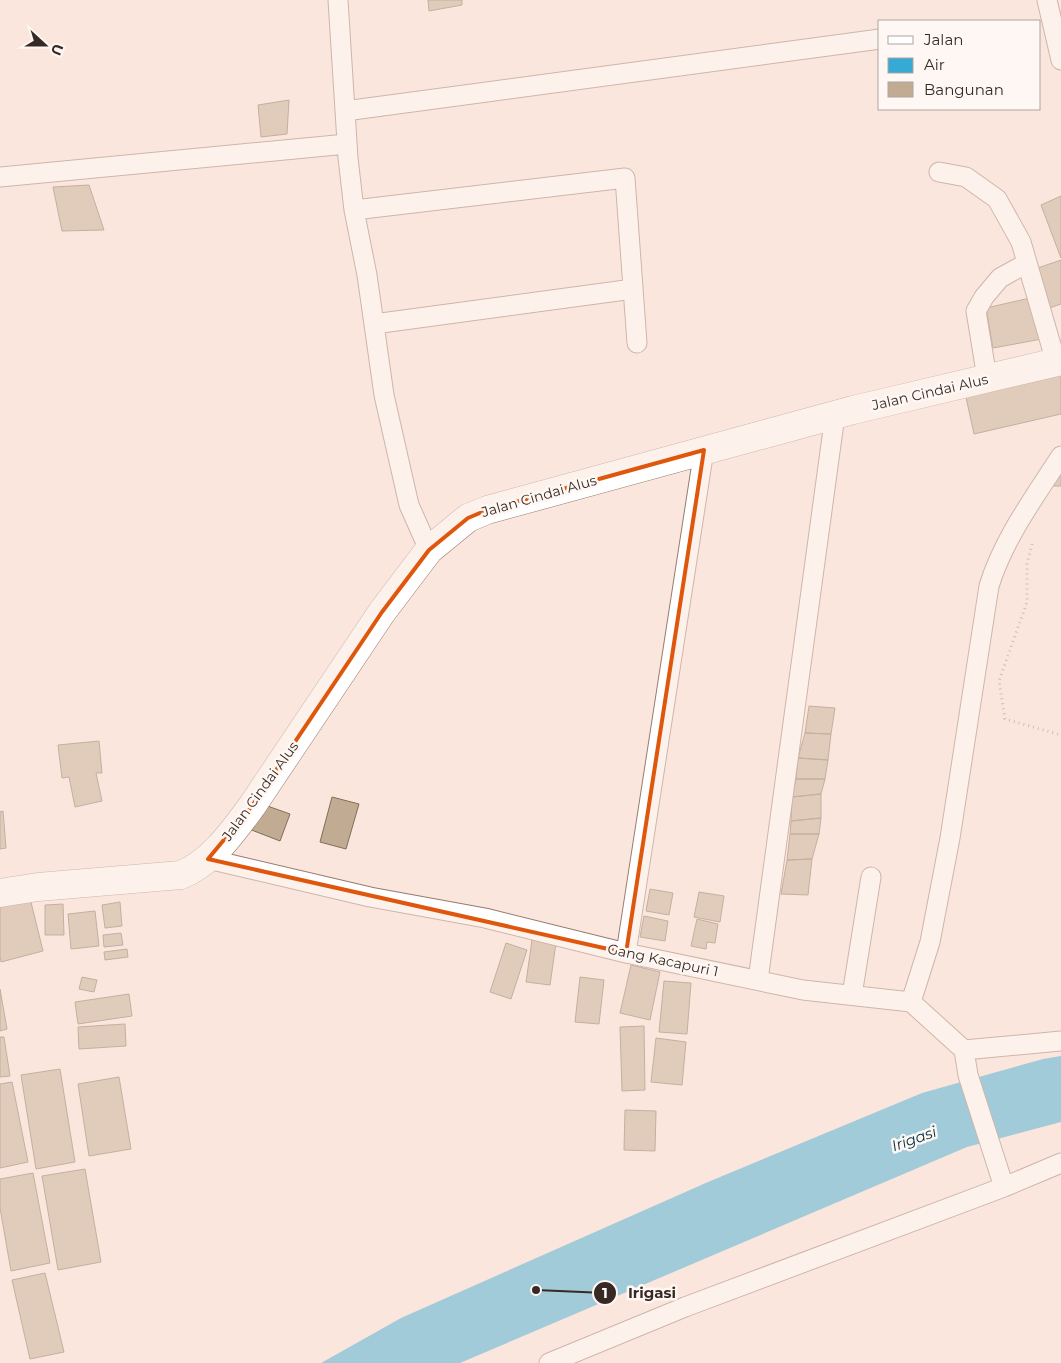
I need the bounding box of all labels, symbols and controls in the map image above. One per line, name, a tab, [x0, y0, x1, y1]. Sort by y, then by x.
north arrow	[20, 20, 70, 70]
legend	[878, 20, 1041, 110]
text: Jalan	[923, 30, 963, 49]
text: U	[47, 41, 68, 58]
text: Air	[924, 55, 945, 74]
text: Bangunan	[924, 80, 1004, 99]
street label: Jalan Cindai Alus	[869, 370, 990, 414]
street label: Jalan Cindai Alus	[478, 471, 599, 521]
street label: Jalan Cindai Alus	[217, 738, 302, 845]
street label: Gang Kacapuri 1	[606, 939, 720, 981]
water label: Irigasi	[889, 1121, 940, 1155]
callout: Irigasi	[593, 1278, 686, 1308]
text: 1	[602, 1283, 608, 1302]
text: Irigasi	[628, 1283, 676, 1302]

